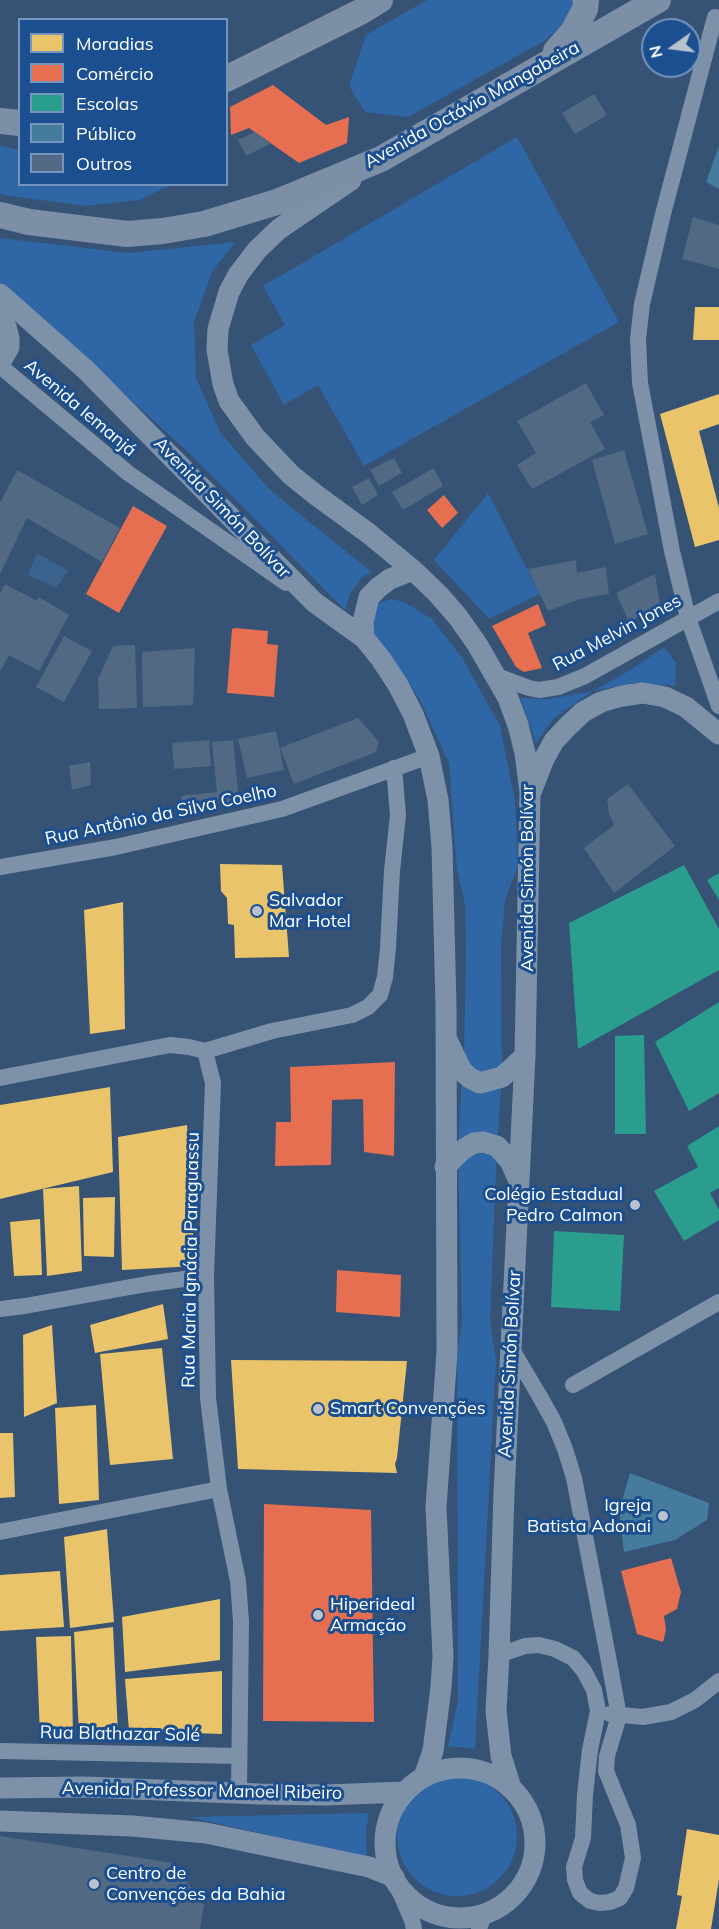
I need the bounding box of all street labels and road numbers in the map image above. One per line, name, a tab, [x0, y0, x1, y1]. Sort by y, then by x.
street label: Avenida Octávio Mangabeira	[361, 37, 583, 173]
street label: Avenida Iemanjá	[20, 355, 140, 461]
street label: Avenida Simón Bolívar	[149, 433, 295, 583]
street label: Rua Melvin Jones	[549, 590, 685, 676]
street label: Rua Antônio da Silva Coelho	[43, 780, 279, 850]
street label: Avenida Simón Bolívar	[517, 784, 539, 972]
street label: Rua Maria Ignácia Paraguassu	[178, 1132, 204, 1388]
street label: Avenida Simón Bolívar	[494, 1270, 526, 1458]
street label: Rua Blathazar Solé	[40, 1722, 200, 1746]
street label: Avenida Professor Manoel Ribeiro	[62, 1778, 342, 1804]

